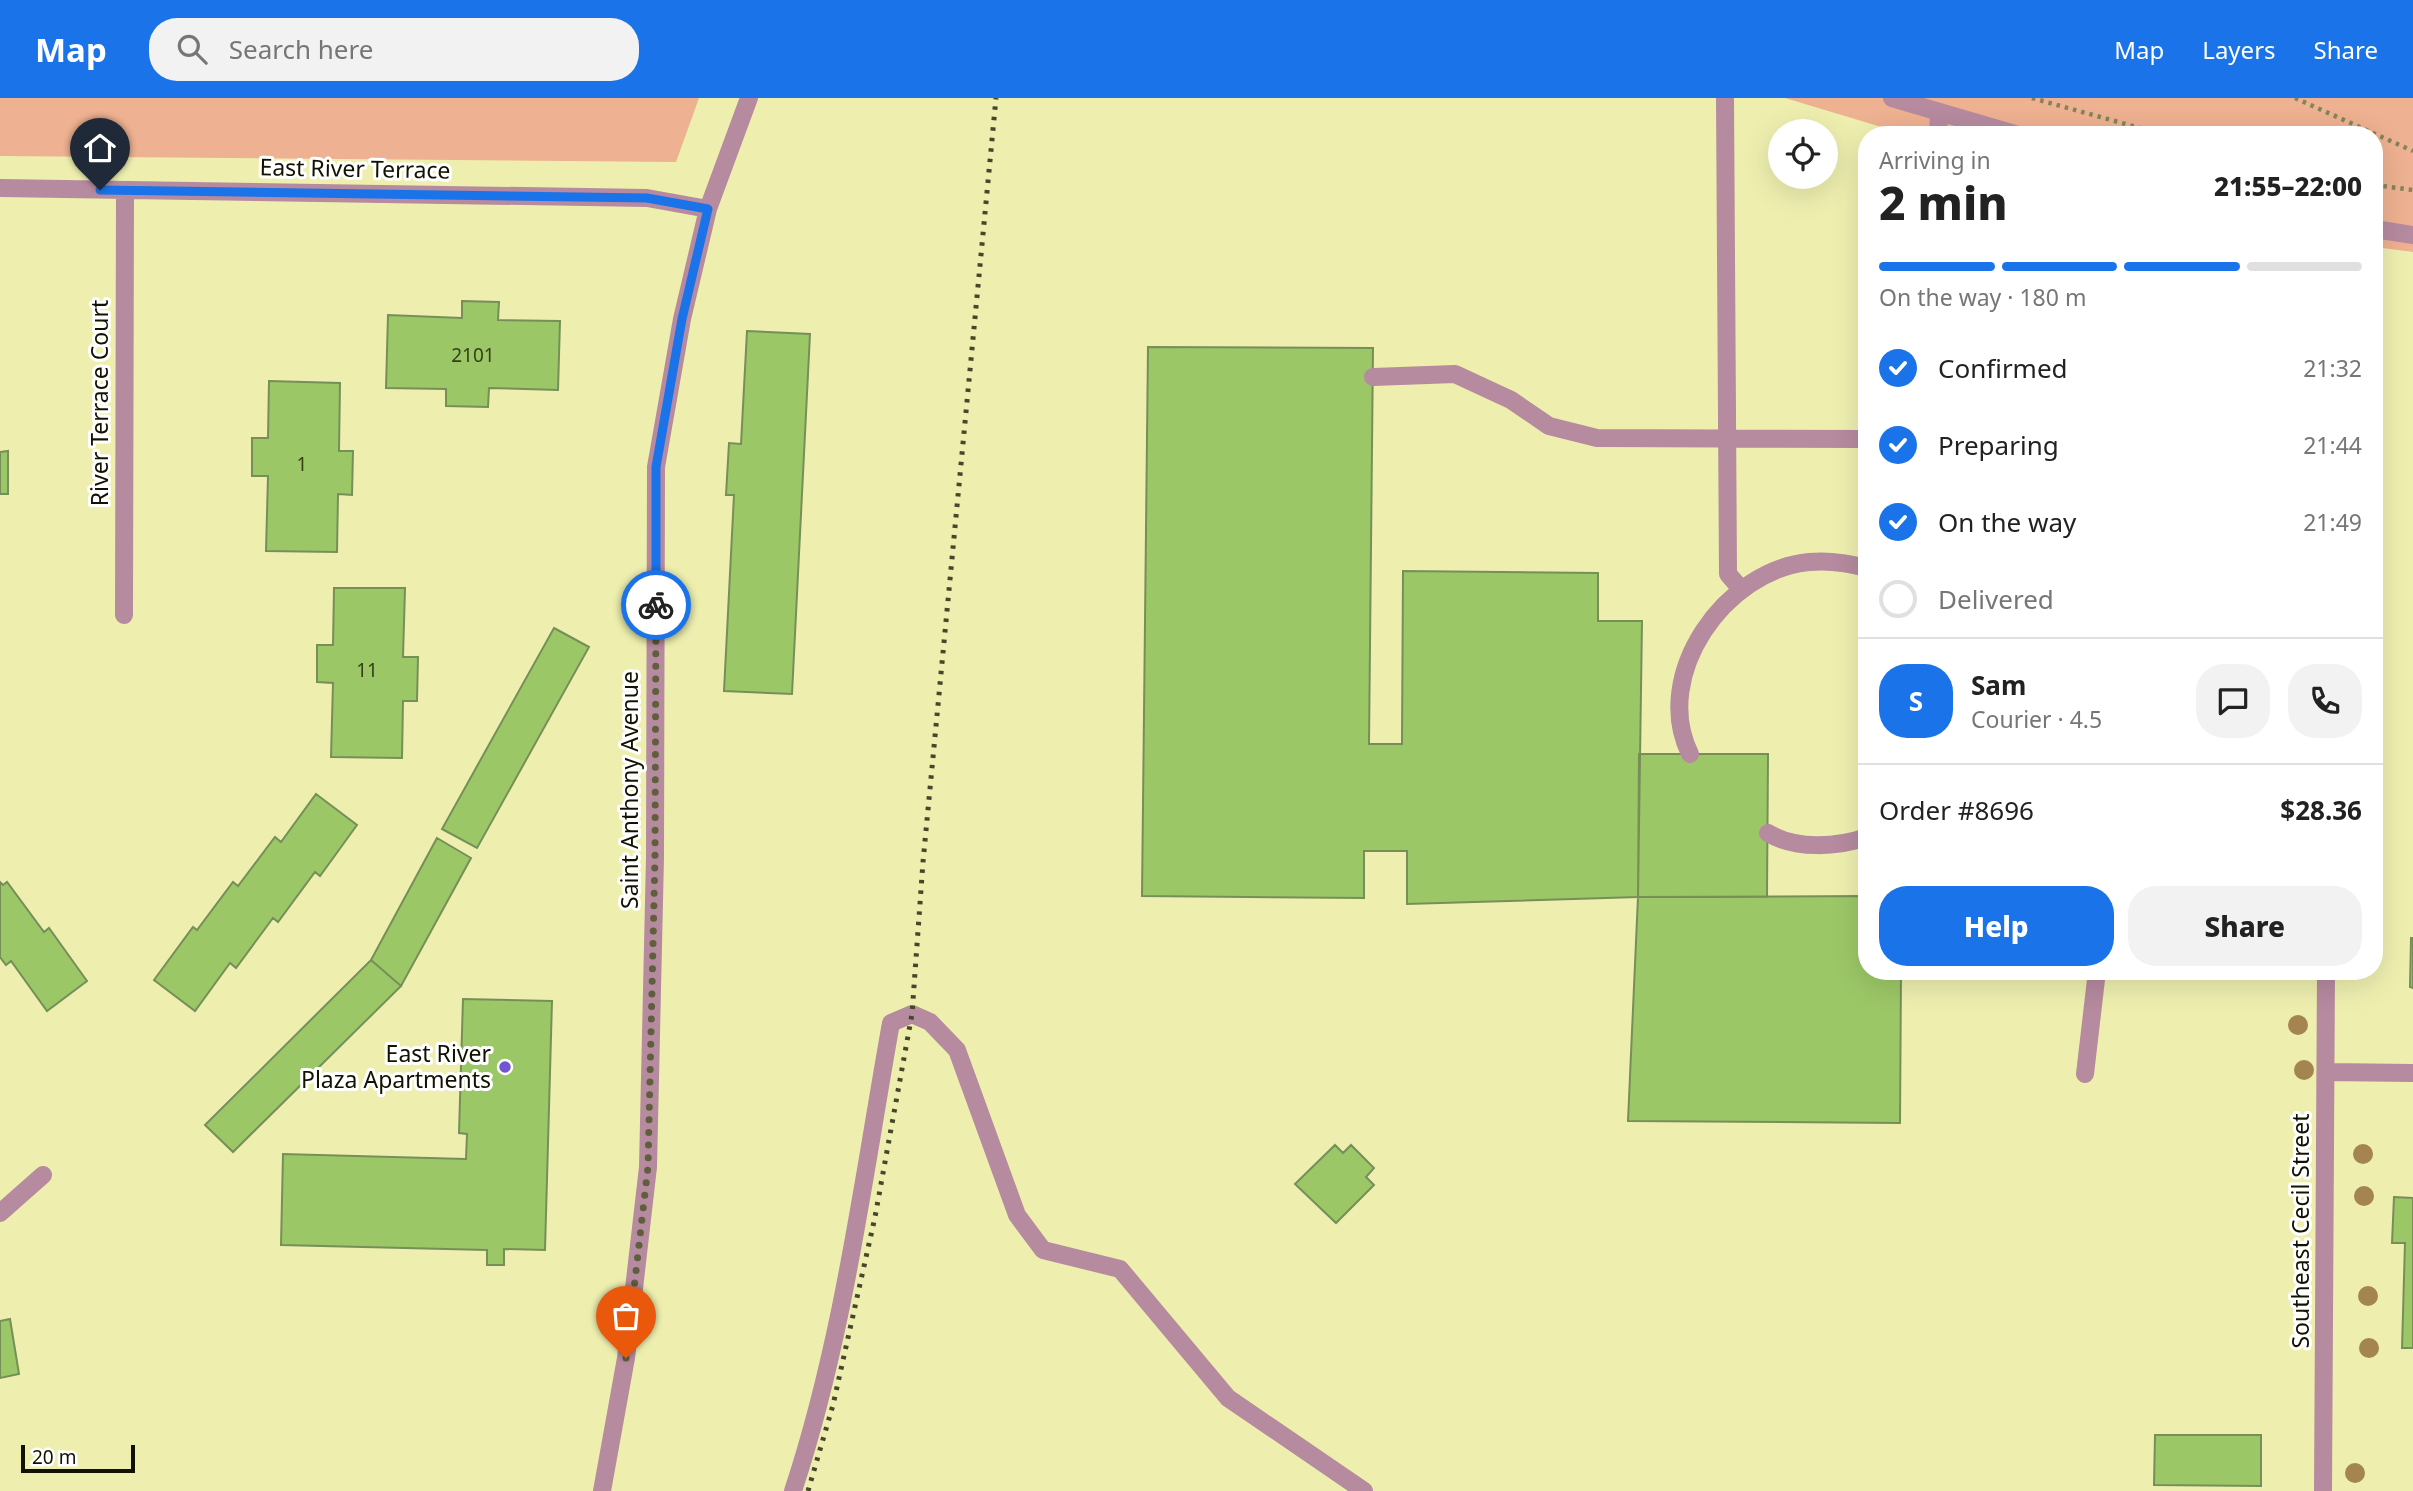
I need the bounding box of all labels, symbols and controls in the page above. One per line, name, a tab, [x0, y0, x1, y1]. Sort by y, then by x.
search box	[149, 18, 639, 81]
text: Map	[35, 27, 107, 72]
icon: search	[173, 30, 211, 68]
text: Search here	[229, 31, 373, 67]
text: Map	[2114, 33, 2164, 66]
text: Layers	[2202, 33, 2276, 66]
text: Share	[2314, 33, 2378, 66]
pin	[70, 118, 130, 190]
map controls	[1768, 119, 1838, 189]
button: locate	[1768, 119, 1838, 189]
icon: home	[81, 129, 119, 167]
text: Arriving in	[1879, 144, 1991, 176]
street label: East River Terrace	[259, 150, 451, 186]
text: 21:55–22:00	[2214, 168, 2362, 204]
text: 2 min	[1879, 171, 2008, 233]
text: On the way · 180 m	[1879, 281, 2086, 313]
street label: River Terrace Court	[83, 300, 115, 506]
house number: 2101	[451, 342, 495, 368]
icon: check	[1879, 349, 1917, 387]
text: Confirmed	[1938, 350, 2068, 386]
text: 21:32	[2303, 352, 2362, 384]
icon: check	[1879, 426, 1917, 464]
text: Preparing	[1938, 427, 2059, 463]
text: 21:44	[2303, 429, 2362, 461]
house number: 1	[297, 451, 307, 477]
icon: check	[1879, 503, 1917, 541]
text: On the way	[1938, 504, 2076, 540]
text: 21:49	[2303, 506, 2362, 538]
courier	[621, 570, 691, 640]
text: Delivered	[1938, 581, 2054, 617]
icon: bike	[637, 586, 675, 624]
house number: 11	[356, 657, 378, 683]
button: chat	[2196, 664, 2270, 738]
button: phone	[2288, 664, 2362, 738]
text: Sam	[1971, 667, 2026, 703]
street label: Saint Anthony Avenue	[613, 671, 645, 909]
text: S	[1909, 683, 1923, 719]
text: Courier · 4.5	[1971, 703, 2102, 735]
text: Order #8696	[1879, 792, 2034, 828]
text: $28.36	[2280, 792, 2362, 828]
button: Help	[1879, 886, 2114, 966]
button: Share	[2128, 886, 2362, 966]
place label: East River Plaza Apartments	[301, 1037, 491, 1095]
marker: East River Plaza Apartments	[497, 1059, 513, 1075]
street label: Southeast Cecil Street	[2284, 1113, 2316, 1349]
pin	[596, 1286, 656, 1358]
icon: bag	[607, 1297, 645, 1335]
scale bar	[21, 1442, 135, 1474]
text: 20 m	[32, 1444, 76, 1470]

